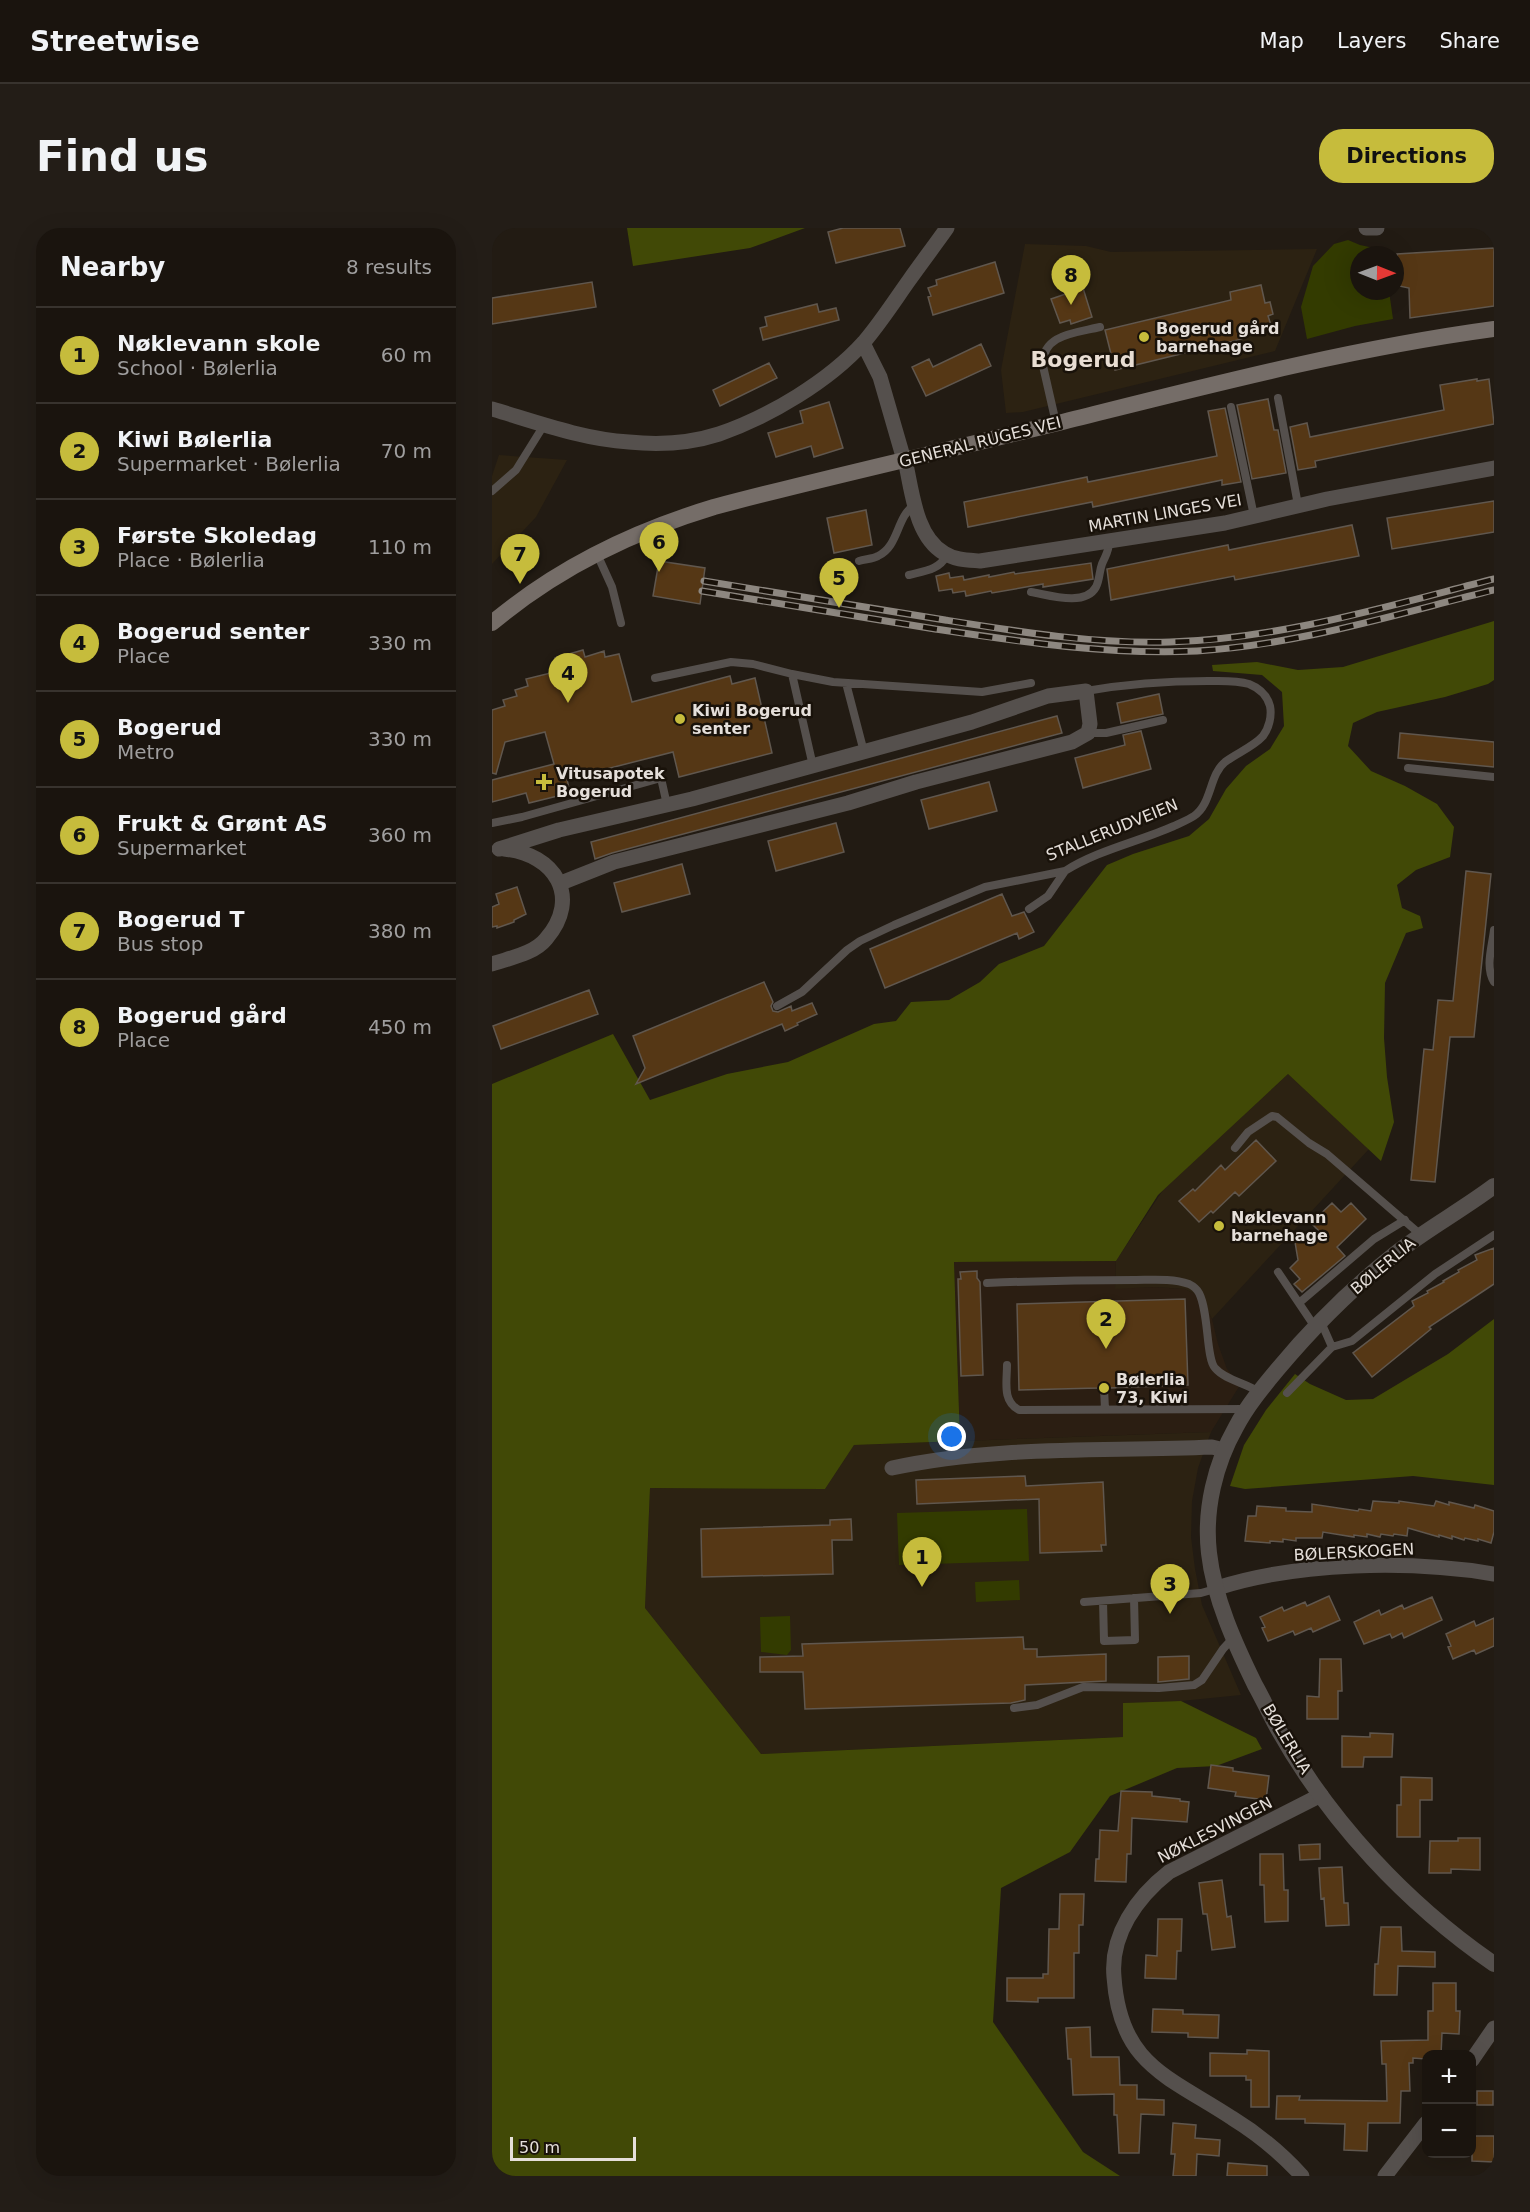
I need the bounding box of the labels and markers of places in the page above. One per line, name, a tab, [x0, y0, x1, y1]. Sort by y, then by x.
pin: 8	[1052, 256, 1090, 305]
place label: Bogerud gård barnehage	[1156, 319, 1279, 356]
marker: Bogerud gård barnehage	[1137, 330, 1151, 344]
pin: 6	[640, 522, 678, 572]
pin: 7	[501, 534, 540, 584]
pin: 5	[820, 558, 858, 608]
pin: 4	[548, 654, 588, 703]
place label: Kiwi Bogerud senter	[692, 701, 812, 738]
marker: Kiwi Bogerud senter	[673, 712, 687, 726]
place label: Vitusapotek Bogerud	[556, 764, 665, 801]
marker: Vitusapotek Bogerud	[537, 775, 551, 789]
place label: Nøklevann barnehage	[1231, 1208, 1328, 1245]
marker: Nøklevann barnehage	[1212, 1219, 1226, 1233]
pin: 2	[1086, 1300, 1126, 1349]
place label: Bølerlia 73, Kiwi	[1116, 1370, 1188, 1407]
marker: Bølerlia 73, Kiwi	[1097, 1381, 1111, 1395]
pin: 1	[902, 1538, 942, 1587]
pin: 3	[1150, 1564, 1190, 1614]

